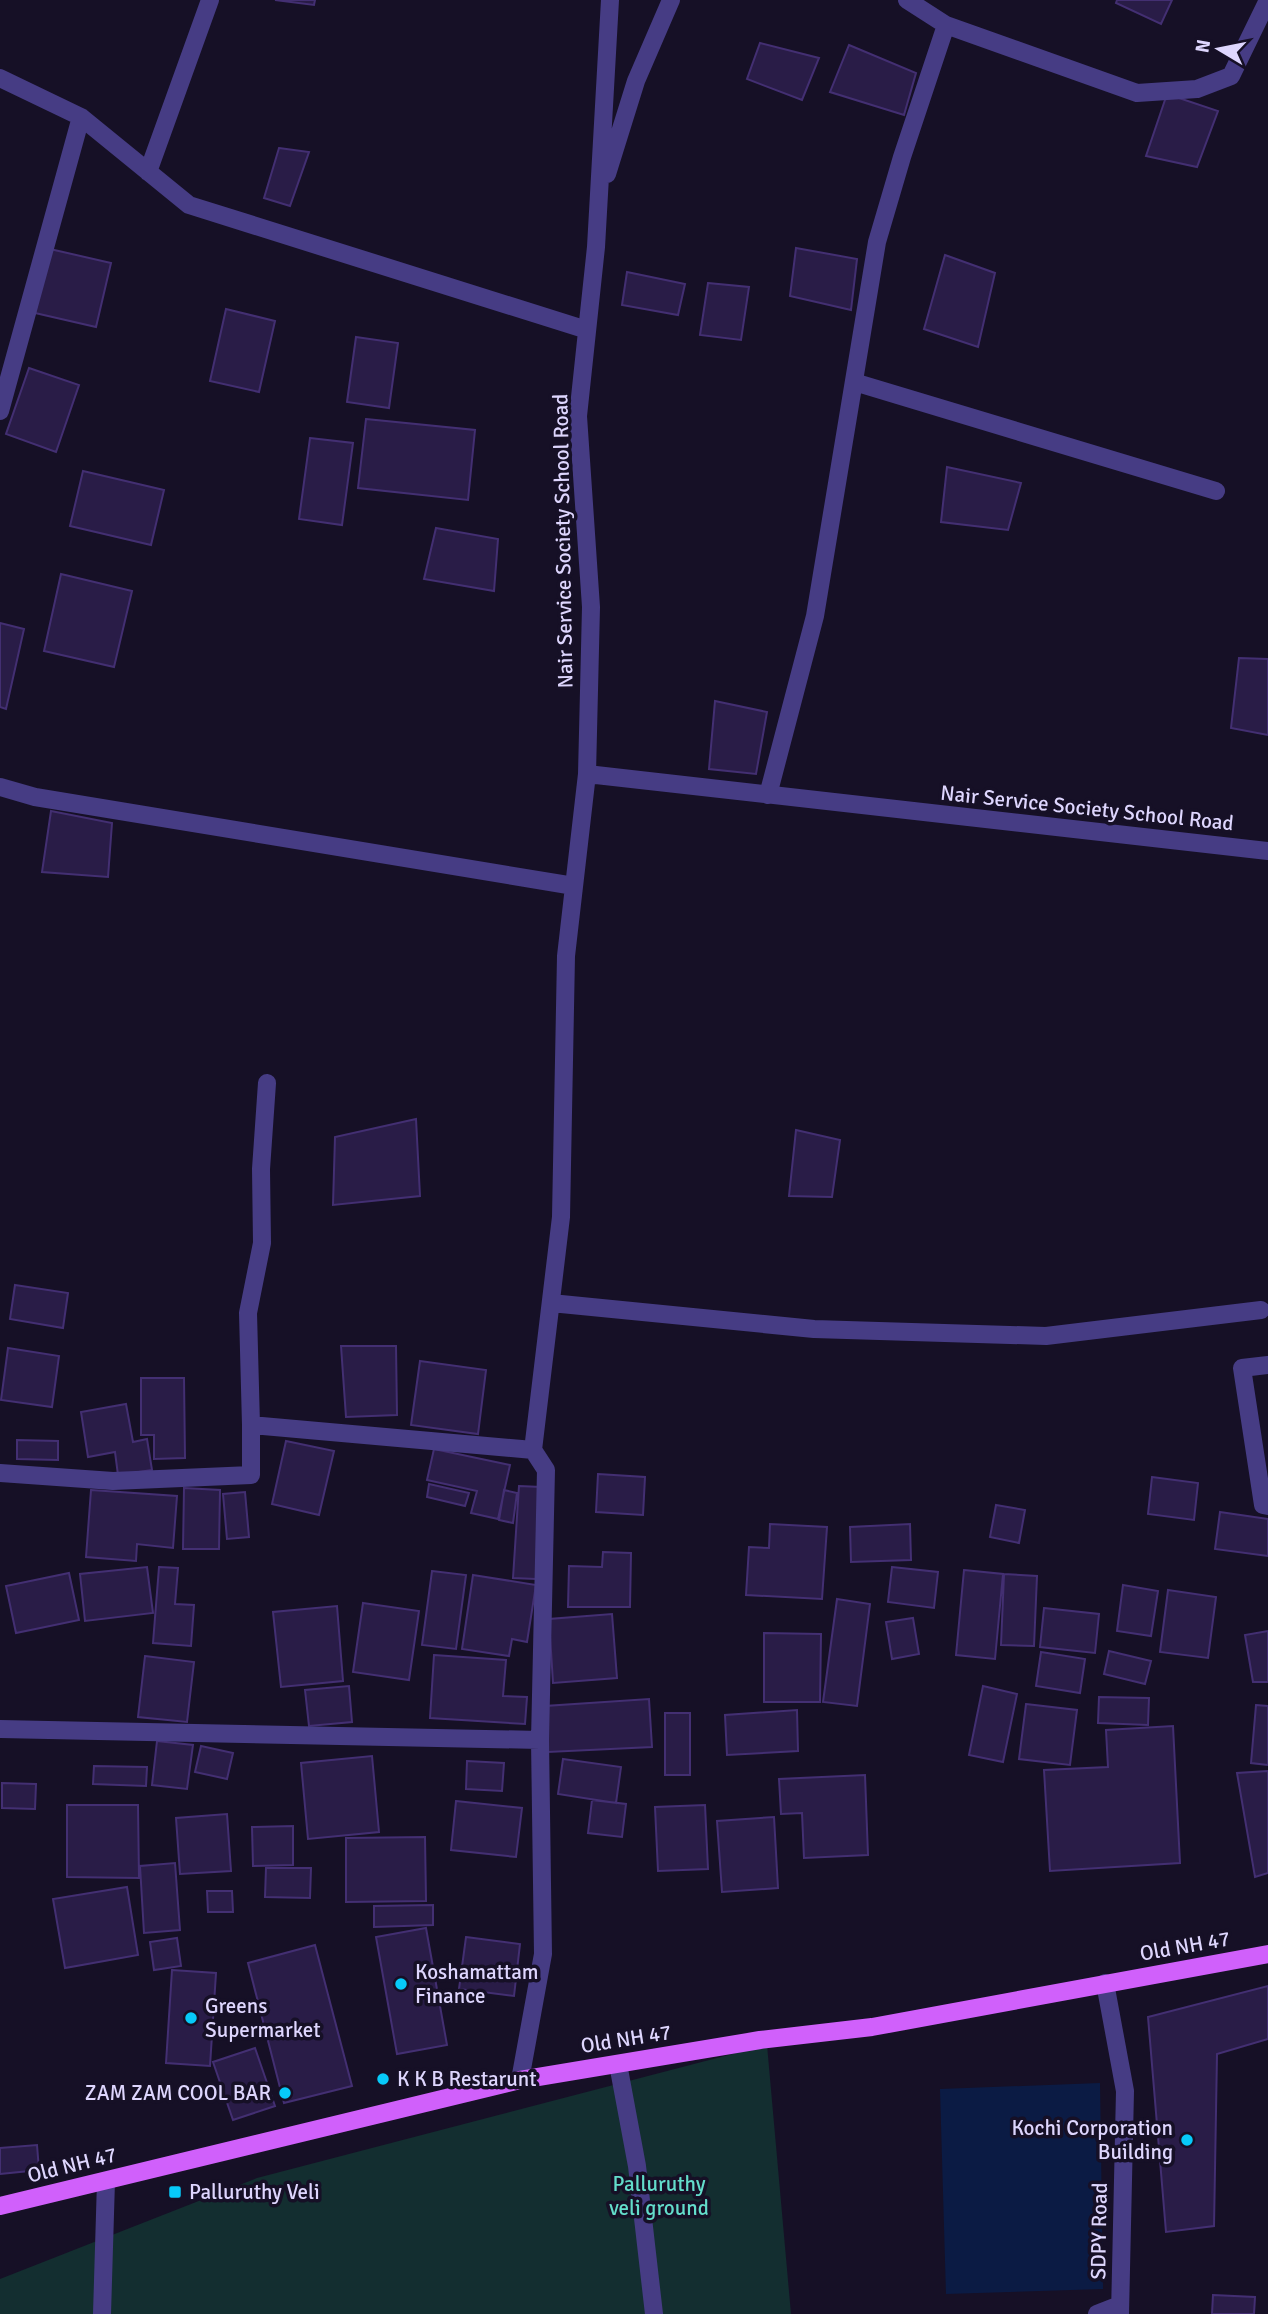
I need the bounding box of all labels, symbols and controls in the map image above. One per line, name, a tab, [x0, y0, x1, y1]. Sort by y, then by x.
north arrow	[1184, 14, 1254, 84]
text: N	[1190, 38, 1216, 55]
street label: Nair Service Society School Road	[547, 393, 579, 689]
street label: Nair Service Society School Road	[939, 780, 1235, 836]
street label: Old NH 47	[1138, 1925, 1232, 1967]
place label: Koshamattam Finance	[415, 1959, 539, 2009]
marker: Koshamattam Finance	[393, 1976, 409, 1992]
place label: Greens Supermarket	[205, 1993, 321, 2043]
marker: Greens Supermarket	[183, 2010, 199, 2026]
street label: Old NH 47	[579, 2019, 673, 2059]
place label: K K B Restarunt	[397, 2066, 537, 2092]
marker: K K B Restarunt	[375, 2071, 391, 2087]
place label: ZAM ZAM COOL BAR	[85, 2080, 271, 2106]
marker: ZAM ZAM COOL BAR	[277, 2085, 293, 2101]
place label: Kochi Corporation Building	[1011, 2115, 1173, 2165]
marker: Kochi Corporation Building	[1179, 2132, 1195, 2148]
street label: Old NH 47	[25, 2141, 119, 2189]
park label: Palluruthy veli ground	[609, 2171, 709, 2221]
place label: Palluruthy Veli	[189, 2179, 320, 2205]
street label: SDPY Road	[1085, 2182, 1113, 2280]
marker: Palluruthy Veli	[167, 2184, 183, 2200]

